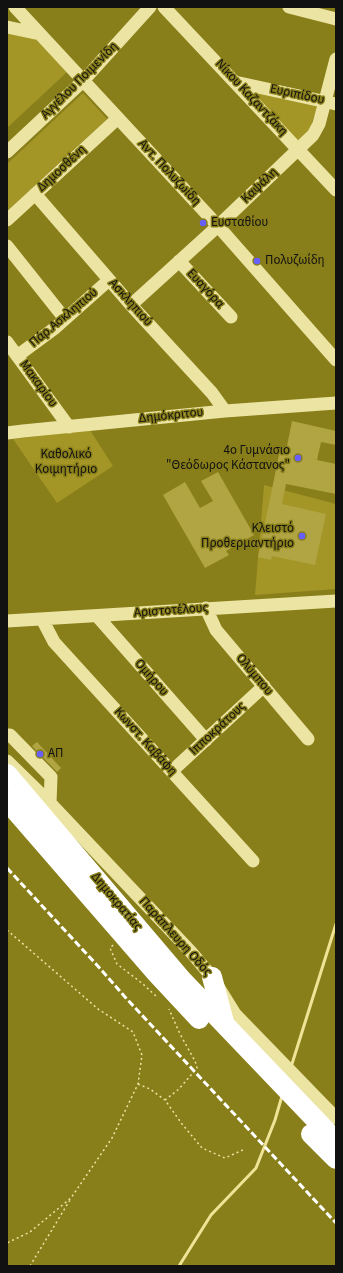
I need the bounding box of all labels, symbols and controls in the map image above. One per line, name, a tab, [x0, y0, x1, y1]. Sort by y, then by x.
street label: Αγγέλου Ποιμενίδη	[38, 39, 122, 123]
street label: Νίκου Καζαντζάκη	[212, 57, 290, 139]
street label: Ευριπίδου	[268, 82, 326, 108]
street label: Αντ. Πολυζωίδη	[134, 137, 204, 209]
street label: Δημοσθένη	[34, 142, 90, 196]
street label: Καψάλη	[239, 165, 281, 207]
place label: Ευσταθίου	[211, 215, 268, 231]
marker: Ευσταθίου	[198, 218, 208, 228]
place label: Πολυζωίδη	[265, 253, 325, 269]
marker: Πολυζωίδη	[252, 256, 262, 266]
street label: Ευαγόρα	[183, 266, 227, 312]
street label: Ασκληπιού	[105, 276, 155, 330]
street label: Πάρ.Ασκληπιού	[27, 285, 101, 351]
street label: Μακαρίου	[16, 357, 60, 411]
street label: Δημόκριτου	[138, 405, 204, 427]
place label: 4ο Γυμνάσιο "Θεόδωρος Κάστανος"	[166, 443, 290, 474]
park label: Καθολικό Κοιμητήριο	[35, 447, 97, 478]
marker: 4ο Γυμνάσιο "Θεόδωρος Κάστανος"	[293, 453, 303, 463]
place label: Κλειστό Προθερμαντήριο	[201, 521, 294, 552]
marker: Κλειστό Προθερμαντήριο	[297, 531, 307, 541]
street label: Αριστοτέλους	[133, 601, 209, 621]
street label: Ολύμπου	[232, 651, 276, 699]
street label: Ομήρου	[131, 656, 171, 700]
street label: Ιπποκράτους	[187, 699, 249, 759]
street label: Κωνστ. Καβάφη	[110, 705, 180, 779]
place label: ΑΠ	[48, 746, 63, 762]
marker: ΑΠ	[35, 749, 45, 759]
street label: Δημοκρατίας	[87, 870, 145, 934]
street label: Παράπλευρη Οδός	[135, 894, 215, 980]

